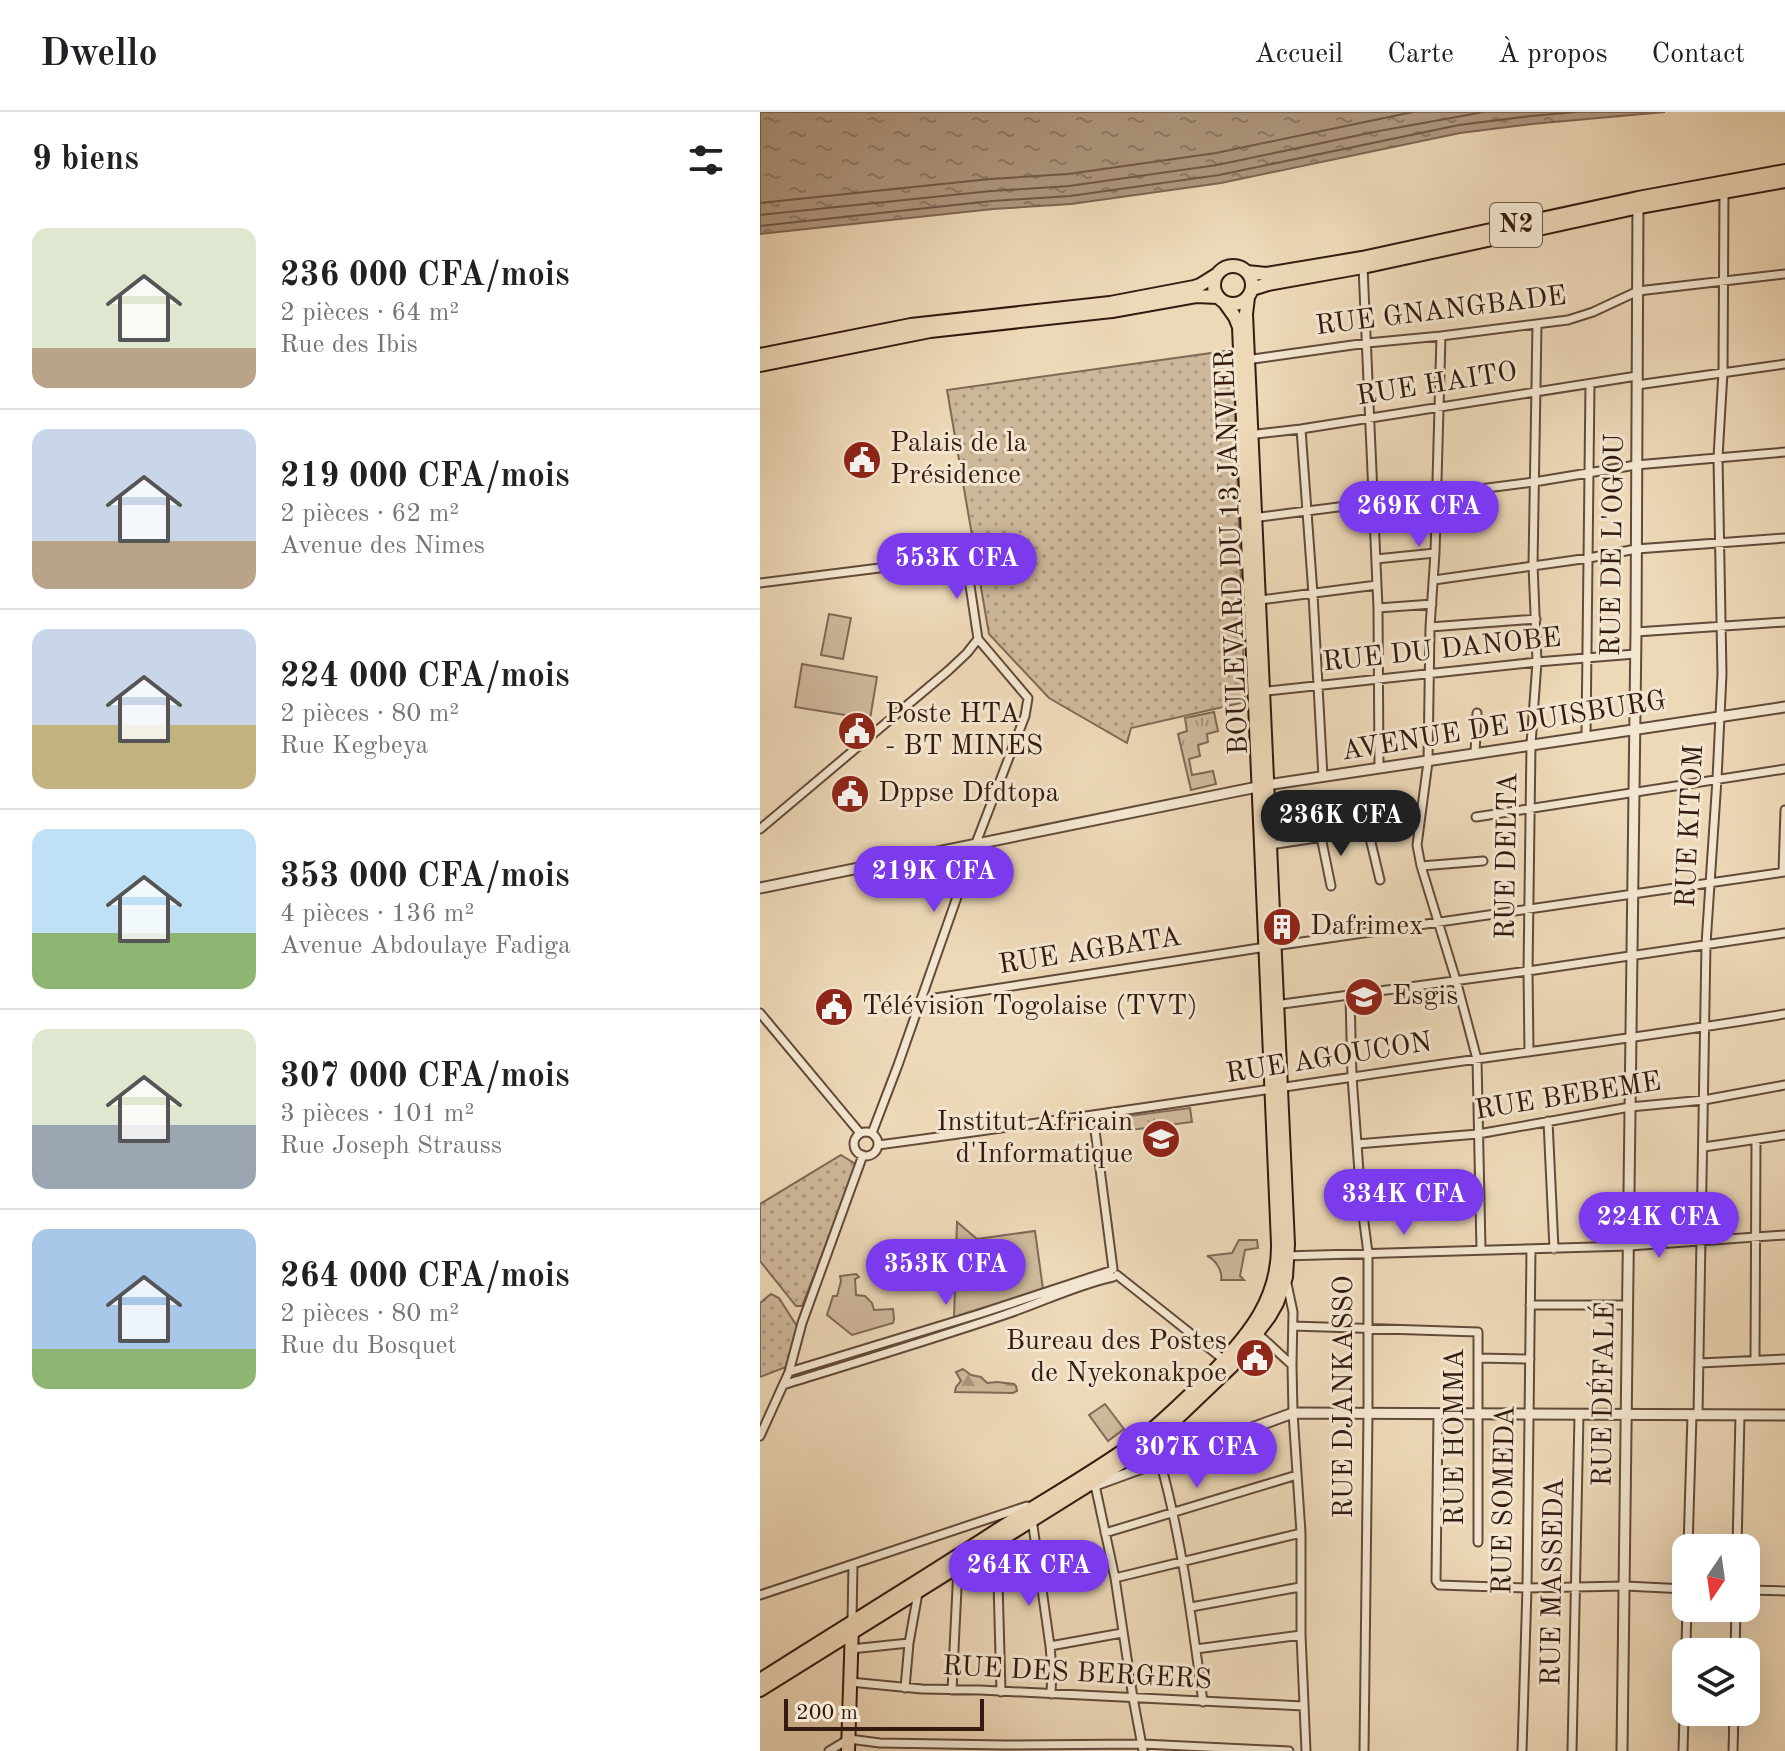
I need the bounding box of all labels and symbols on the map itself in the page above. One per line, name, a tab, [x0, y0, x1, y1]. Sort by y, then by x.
road number: N2	[1490, 203, 1542, 247]
street label: RUE GNANGBADE	[1314, 283, 1568, 341]
street label: BOULEVARD DU 13 JANVIER	[1212, 349, 1254, 755]
street label: RUE HAITO	[1355, 358, 1519, 412]
place label: Palais de la Présidence	[890, 430, 1027, 490]
street label: RUE DE L'OGOU	[1598, 433, 1630, 657]
public building icon: Palais de la Présidence	[841, 439, 883, 481]
pin: 269K CFA	[1336, 481, 1502, 549]
pin: 553K CFA	[874, 533, 1040, 601]
street label: RUE DU DANOBE	[1321, 625, 1563, 677]
street label: AVENUE DE DUISBURG	[1339, 687, 1669, 767]
place label: Poste HTA - BT MINES	[885, 701, 1043, 761]
public building icon: Poste HTA - BT MINES	[836, 710, 878, 752]
street label: RUE KITOM	[1673, 744, 1709, 908]
street label: RUE DELTA	[1493, 772, 1523, 940]
public building icon: Dppse Dfdtopa	[829, 773, 871, 815]
place label: Dppse Dfdtopa	[878, 780, 1060, 808]
pin: 236K CFA	[1258, 790, 1424, 858]
pin: 219K CFA	[851, 846, 1017, 914]
building icon: Dafrimex	[1261, 906, 1303, 948]
place label: Dafrimex	[1310, 913, 1424, 941]
street label: RUE AGBATA	[997, 924, 1183, 980]
school or university icon: Esgis	[1343, 976, 1385, 1018]
place label: Esgis	[1392, 983, 1458, 1011]
public building icon: Télévision Togolaise (TVT)	[813, 986, 855, 1028]
place label: Télévision Togolaise (TVT)	[862, 993, 1198, 1021]
street label: RUE AGOUCON	[1224, 1029, 1434, 1089]
street label: RUE BEBEME	[1473, 1068, 1663, 1126]
place label: Institut Africain d'Informatique	[937, 1109, 1133, 1169]
school or university icon: Institut Africain d'Informatique	[1140, 1118, 1182, 1160]
pin: 334K CFA	[1321, 1169, 1487, 1237]
pin: 224K CFA	[1576, 1192, 1742, 1260]
pin: 353K CFA	[863, 1239, 1029, 1307]
street label: RUE DJANKASSO	[1331, 1275, 1359, 1519]
street label: RUE DÉFALÉ	[1584, 1301, 1621, 1487]
place label: Bureau des Postes de Nyekonakpoe	[1006, 1328, 1227, 1388]
public building icon: Bureau des Postes de Nyekonakpoe	[1234, 1337, 1276, 1379]
street label: RUE HOMMA	[1442, 1348, 1470, 1526]
street label: RUE SOMEDA	[1489, 1405, 1521, 1595]
pin: 307K CFA	[1114, 1422, 1280, 1490]
street label: RUE MASSEDA	[1538, 1478, 1570, 1686]
north arrow	[1672, 1534, 1760, 1622]
pin: 264K CFA	[946, 1540, 1112, 1608]
street label: RUE DES BERGERS	[941, 1653, 1213, 1695]
scale bar	[784, 1695, 984, 1731]

